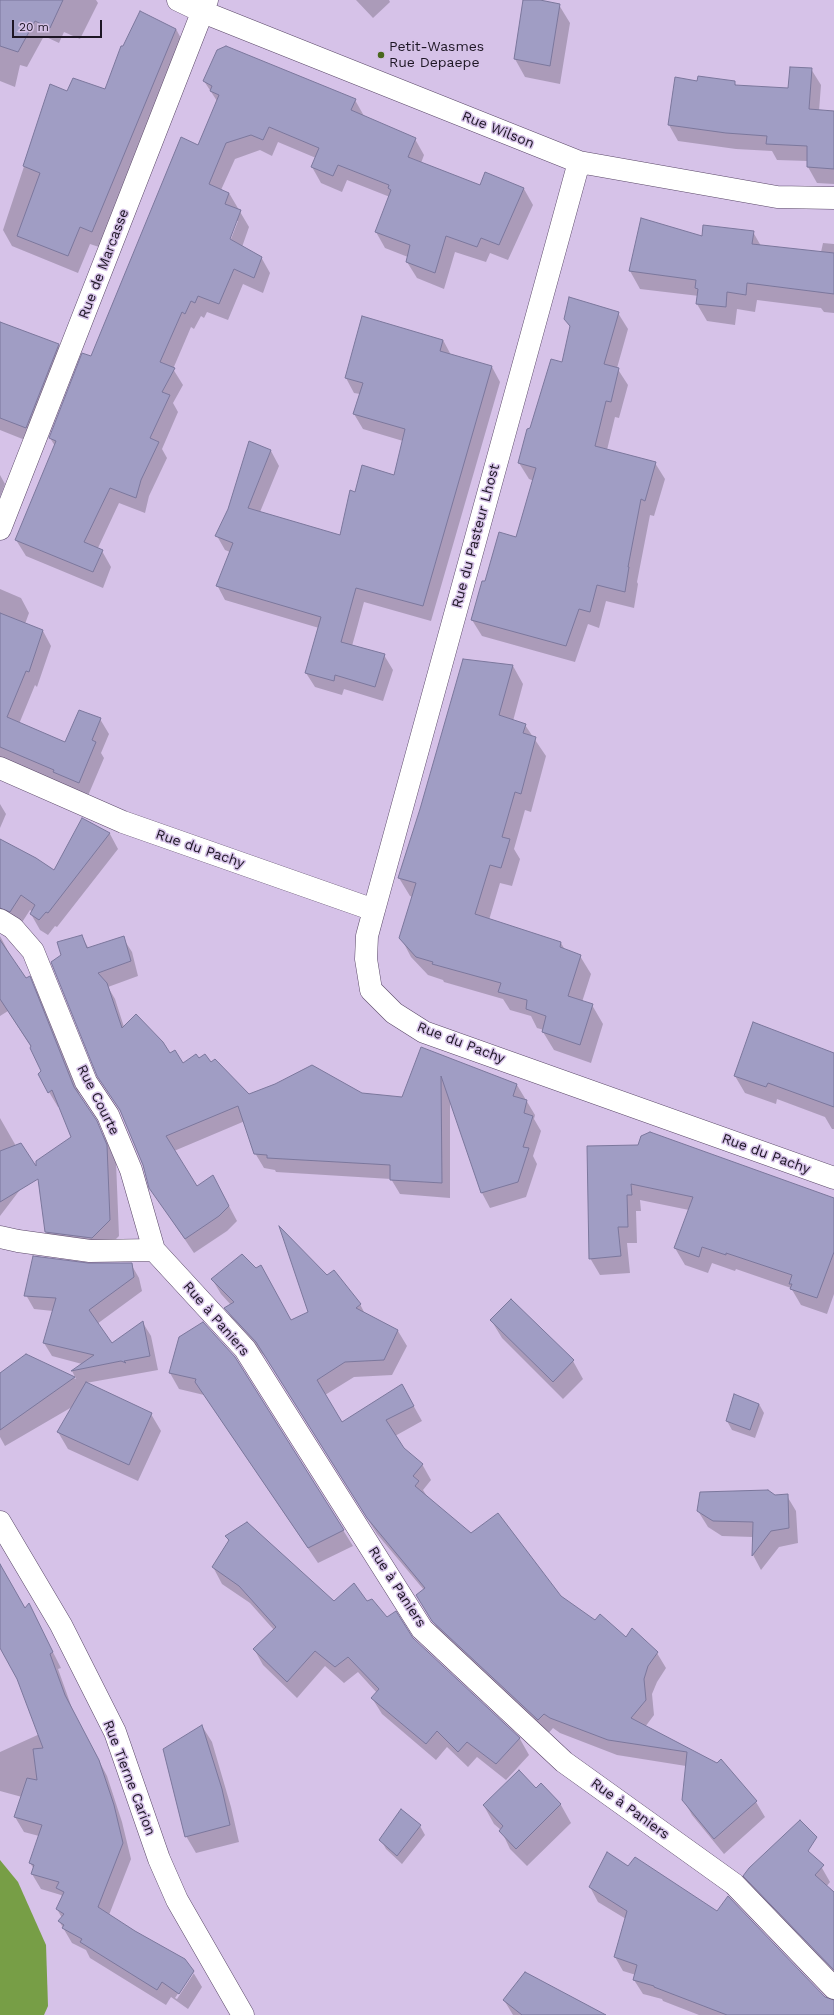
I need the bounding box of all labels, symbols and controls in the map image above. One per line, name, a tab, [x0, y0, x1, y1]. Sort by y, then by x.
scale bar	[14, 12, 104, 38]
text: 20 m	[19, 20, 49, 34]
place label: Petit-Wasmes Rue Depaepe	[389, 39, 484, 72]
marker: Petit-Wasmes Rue Depaepe	[376, 50, 386, 60]
street label: Rue Wilson	[459, 108, 537, 152]
street label: Rue de Marcasse	[75, 207, 133, 321]
street label: Rue du Pasteur Lhost	[449, 462, 503, 610]
street label: Rue du Pachy	[153, 826, 247, 872]
street label: Rue du Pachy	[415, 1019, 507, 1067]
street label: Rue Courte	[73, 1062, 123, 1138]
street label: Rue du Pachy	[720, 1130, 812, 1178]
street label: Rue à Paniers	[179, 1278, 253, 1360]
street label: Rue à Paniers	[365, 1543, 429, 1631]
street label: Rue Tierne Carion	[99, 1718, 159, 1838]
street label: Rue à Paniers	[587, 1775, 673, 1843]

